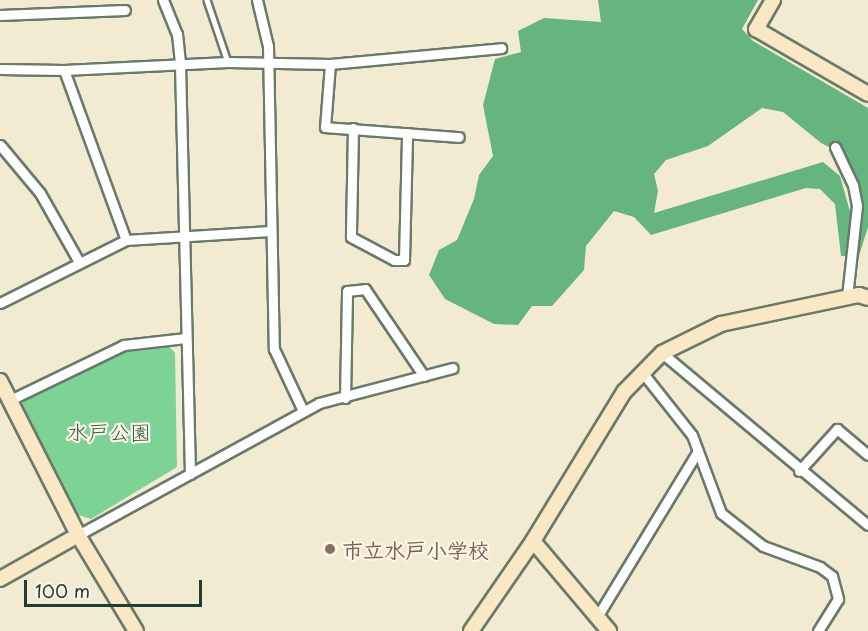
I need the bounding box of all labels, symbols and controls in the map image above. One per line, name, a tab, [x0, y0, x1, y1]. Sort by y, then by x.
park label: 水戸公園	[67, 418, 151, 444]
place label: 市立水戸小学校	[342, 536, 489, 562]
marker: 市立水戸小学校	[323, 542, 337, 556]
scale bar	[27, 568, 206, 606]
text: 100 m	[35, 577, 90, 604]

